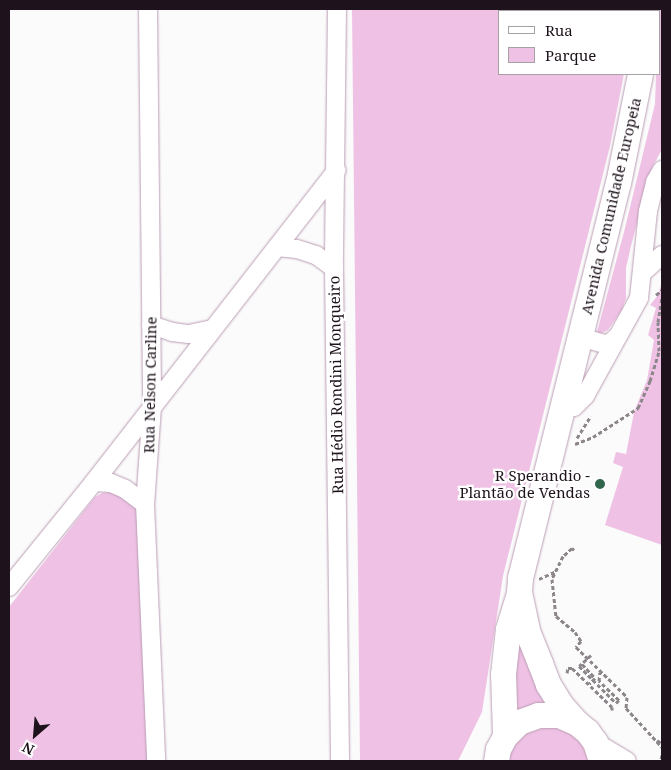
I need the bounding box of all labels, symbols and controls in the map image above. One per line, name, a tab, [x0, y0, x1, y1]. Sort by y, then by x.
legend	[498, 10, 661, 75]
text: Rua	[545, 20, 573, 40]
text: Parque	[545, 45, 596, 65]
street label: Avenida Comunidade Europeia	[577, 96, 645, 316]
street label: Rua Hédio Rondini Monqueiro	[325, 276, 347, 494]
street label: Rua Nelson Carline	[140, 317, 160, 453]
place label: R Sperandio - Plantão de Vendas	[459, 466, 590, 501]
marker: R Sperandio - Plantão de Vendas	[594, 478, 606, 490]
north arrow	[10, 710, 60, 760]
text: N	[19, 738, 37, 760]

